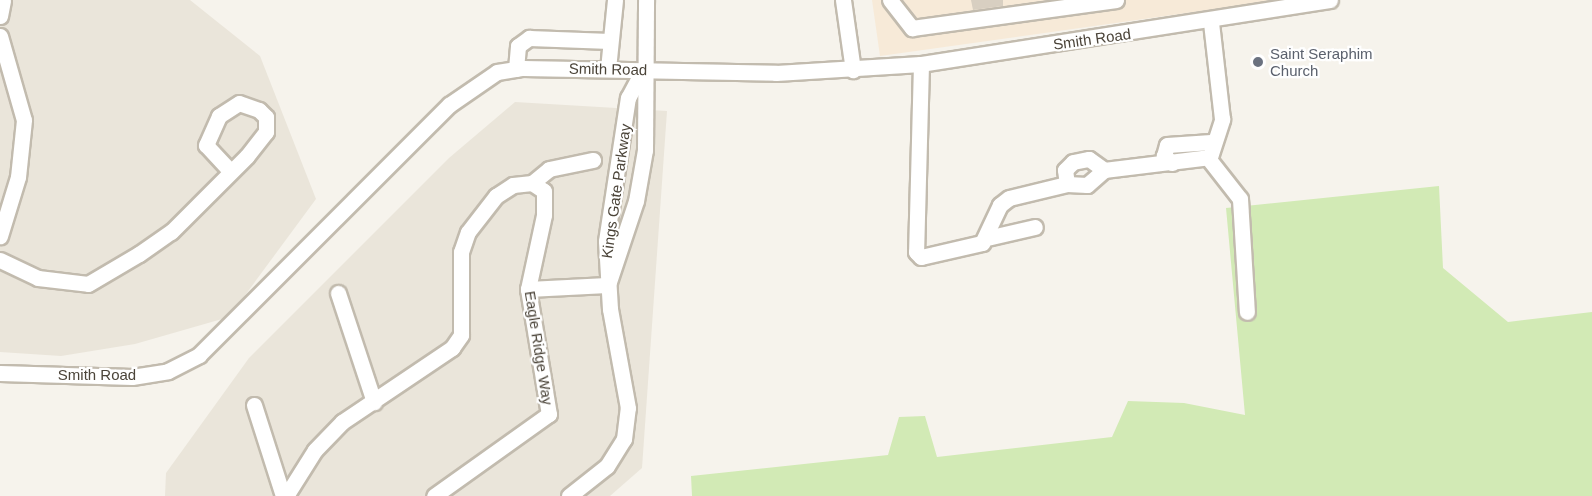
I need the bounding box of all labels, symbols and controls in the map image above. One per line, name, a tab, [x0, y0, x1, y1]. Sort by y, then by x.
street label: Smith Road	[1052, 25, 1132, 53]
place label: Saint Seraphim Church	[1270, 44, 1373, 79]
marker: Saint Seraphim Church	[1251, 55, 1265, 69]
street label: Smith Road	[569, 59, 647, 79]
street label: Kings Gate Parkway	[598, 122, 634, 260]
street label: Eagle Ridge Way	[521, 290, 557, 406]
street label: Smith Road	[58, 366, 136, 384]

